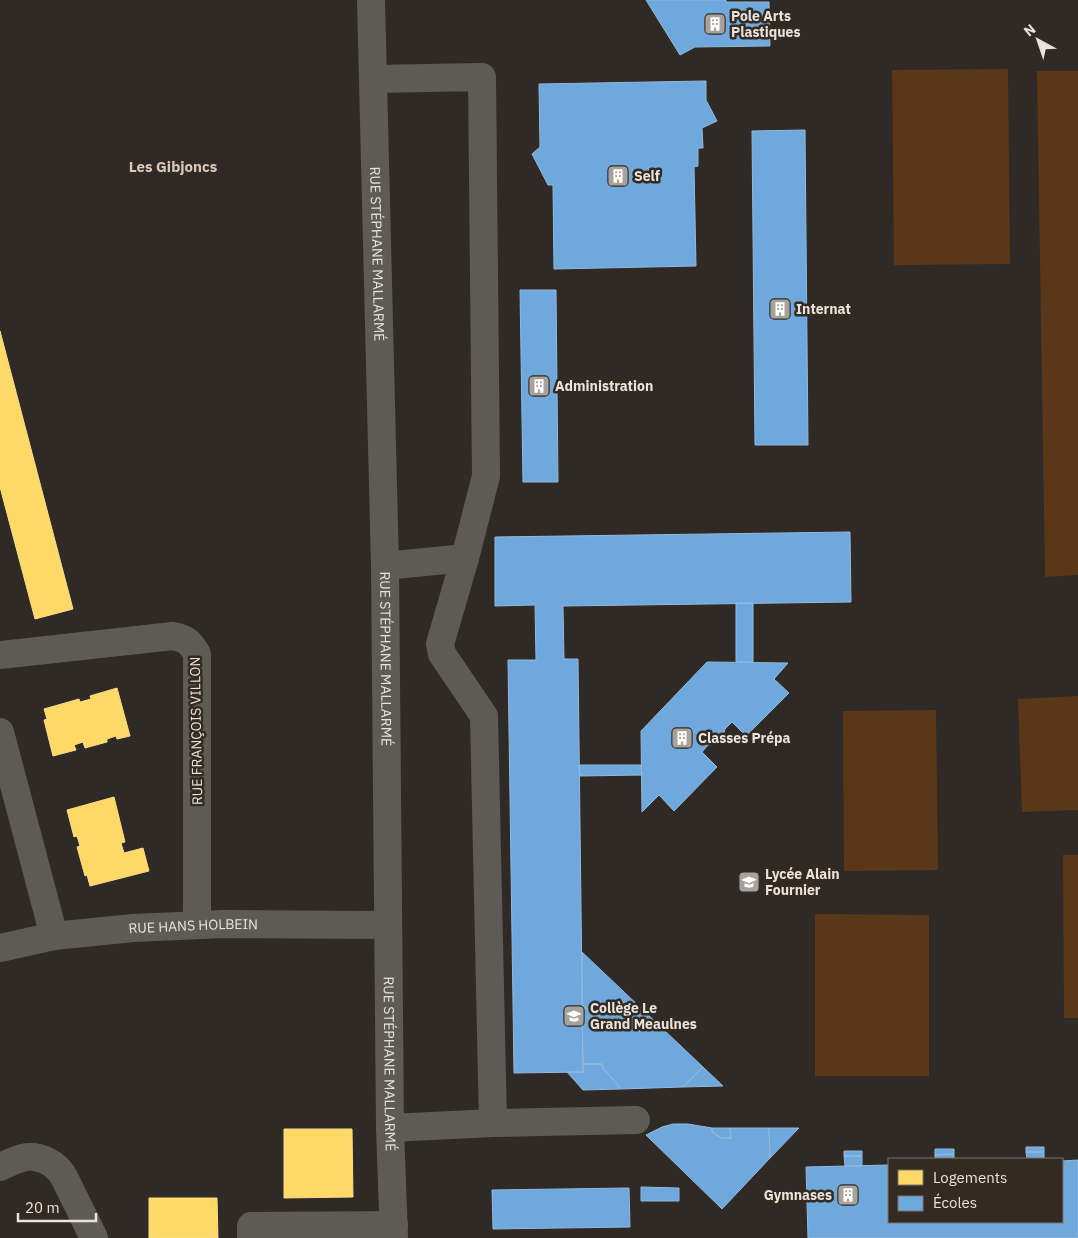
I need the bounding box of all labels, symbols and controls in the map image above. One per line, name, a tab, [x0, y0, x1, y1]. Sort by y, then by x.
place label: Pole Arts Plastiques	[731, 7, 800, 41]
building icon: Pole Arts Plastiques	[703, 12, 727, 36]
north arrow	[1013, 15, 1063, 65]
text: N	[1020, 20, 1039, 40]
district label: Les Gibjoncs	[129, 157, 218, 176]
building icon: Self	[606, 164, 630, 188]
street label: RUE STÉPHANE MALLARMÉ	[366, 166, 389, 342]
place label: Self	[634, 167, 660, 185]
building icon: Internat	[768, 297, 792, 321]
place label: Internat	[796, 300, 851, 318]
building icon: Administration	[527, 374, 551, 398]
place label: Administration	[555, 377, 653, 395]
street label: RUE STÉPHANE MALLARMÉ	[376, 571, 397, 746]
street label: RUE FRANÇOIS VILLON	[186, 657, 206, 805]
building icon: Classes Prépa	[670, 726, 694, 750]
place label: Classes Prépa	[698, 729, 791, 747]
place label: Lycée Alain Fournier	[765, 865, 840, 899]
school or university icon: Lycée Alain Fournier	[737, 870, 761, 894]
street label: RUE HANS HOLBEIN	[128, 915, 258, 937]
street label: RUE STÉPHANE MALLARMÉ	[380, 976, 401, 1152]
place label: Collège Le Grand Meaulnes	[590, 999, 697, 1033]
school or university icon: Collège Le Grand Meaulnes	[562, 1004, 586, 1028]
legend	[888, 1158, 1063, 1223]
text: Logements	[933, 1168, 1007, 1187]
building icon: Gymnases	[836, 1183, 860, 1207]
place label: Gymnases	[764, 1186, 832, 1204]
scale bar	[18, 1190, 95, 1222]
text: Écoles	[933, 1193, 977, 1212]
text: 20 m	[25, 1198, 60, 1217]

